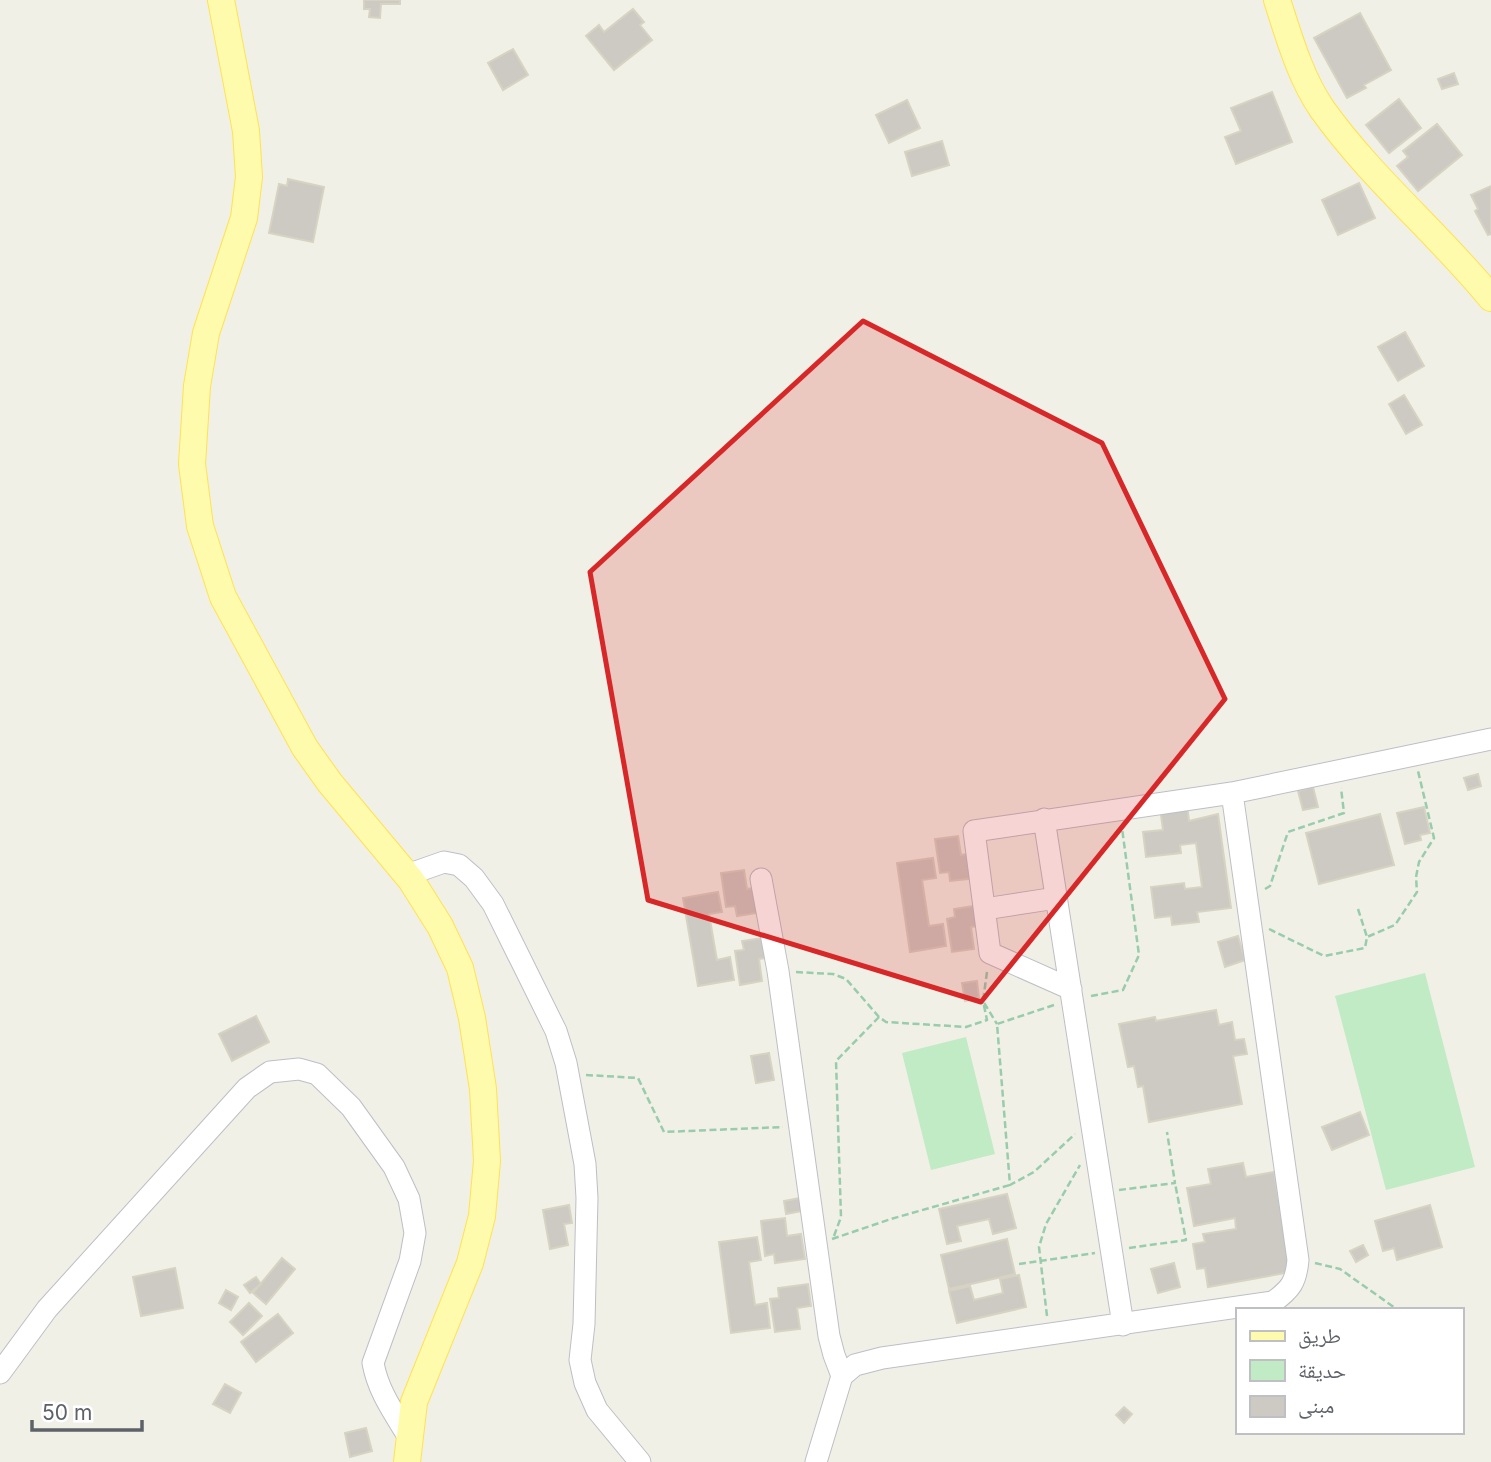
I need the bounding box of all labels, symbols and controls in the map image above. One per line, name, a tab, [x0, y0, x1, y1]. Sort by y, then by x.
legend	[1236, 1308, 1463, 1434]
text: طريق	[1298, 1323, 1341, 1349]
text: حديقة	[1298, 1358, 1346, 1383]
scale bar	[32, 1388, 142, 1432]
text: مبنى	[1298, 1393, 1334, 1419]
text: 50 m	[42, 1400, 92, 1425]

